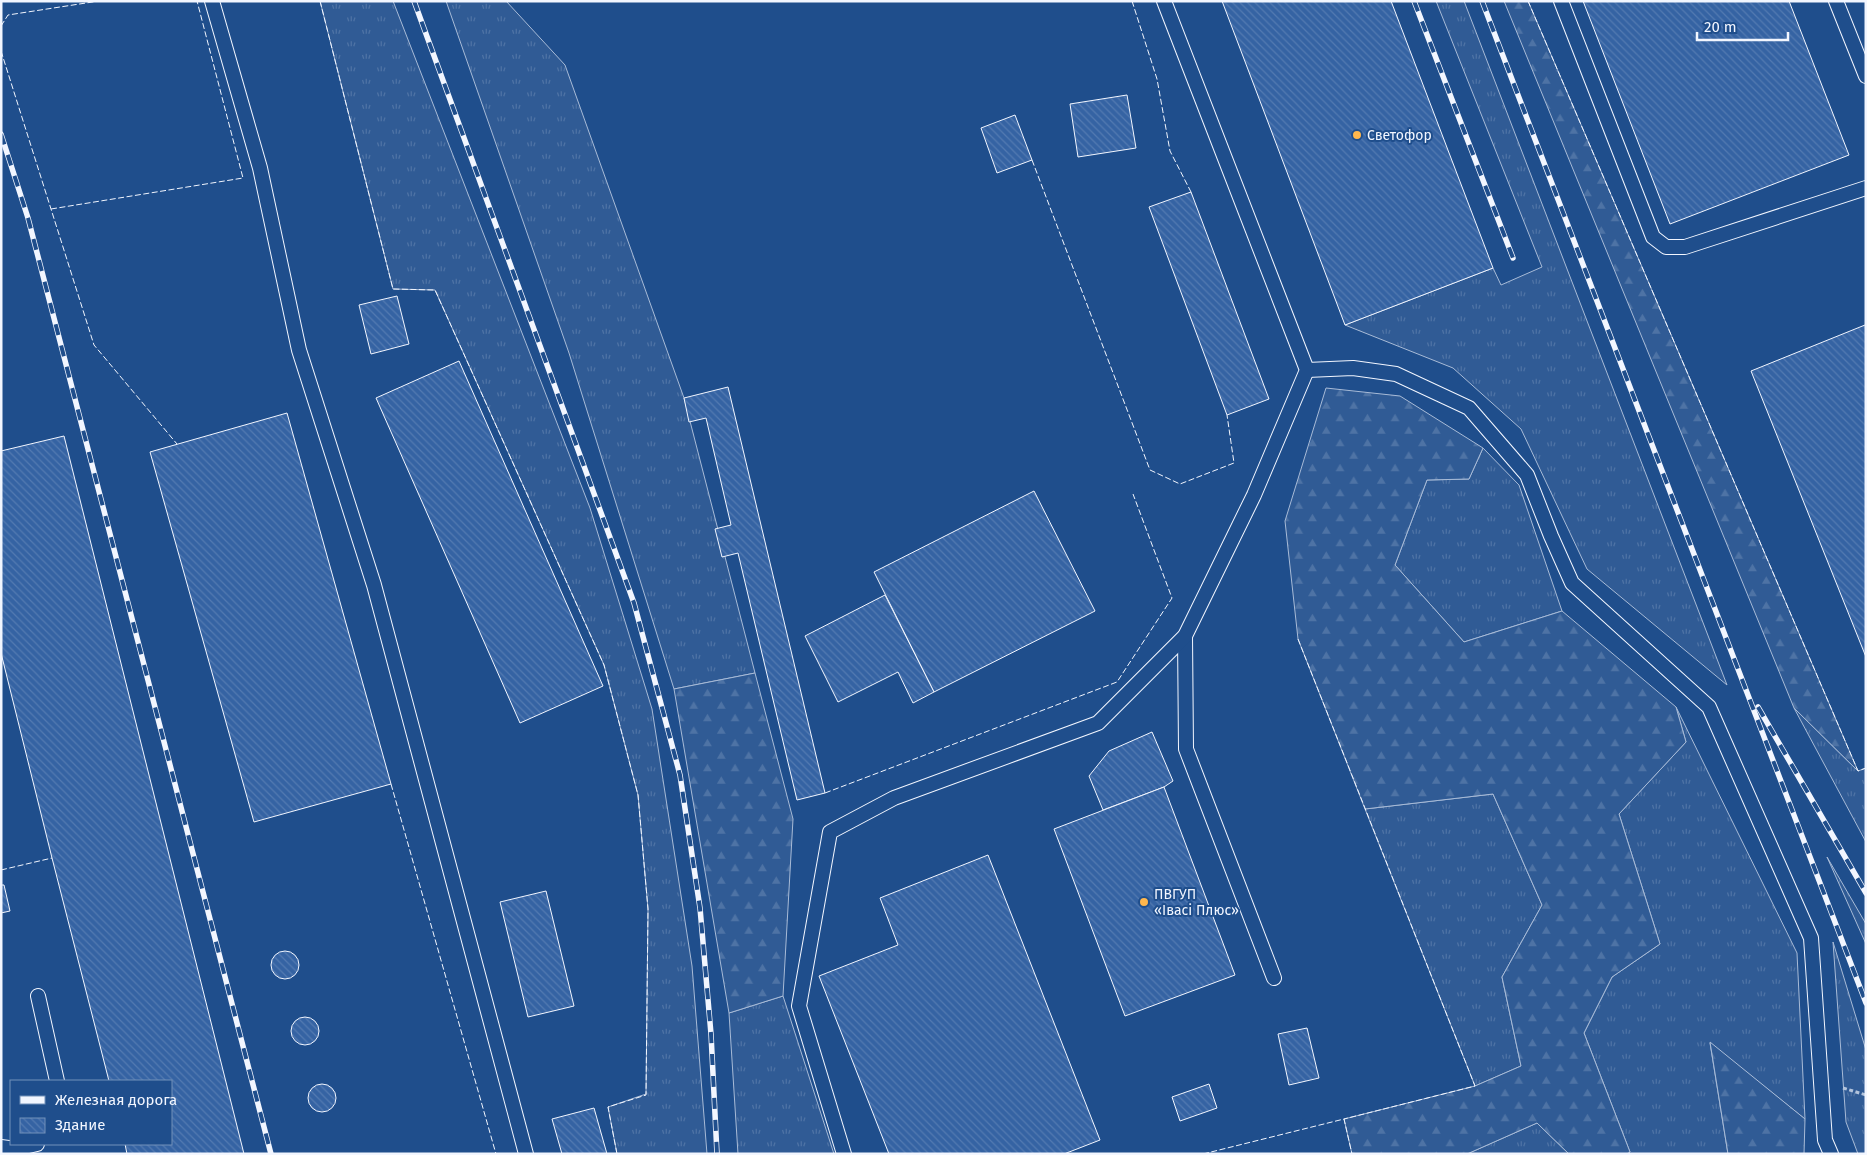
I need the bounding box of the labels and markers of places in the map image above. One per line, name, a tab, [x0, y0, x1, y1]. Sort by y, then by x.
place label: Светофор	[1367, 127, 1432, 144]
marker: Светофор	[1351, 129, 1363, 141]
place label: ПВГУП «Івасі Плюс»	[1154, 886, 1239, 919]
marker: ПВГУП «Івасі Плюс»	[1138, 896, 1150, 908]

